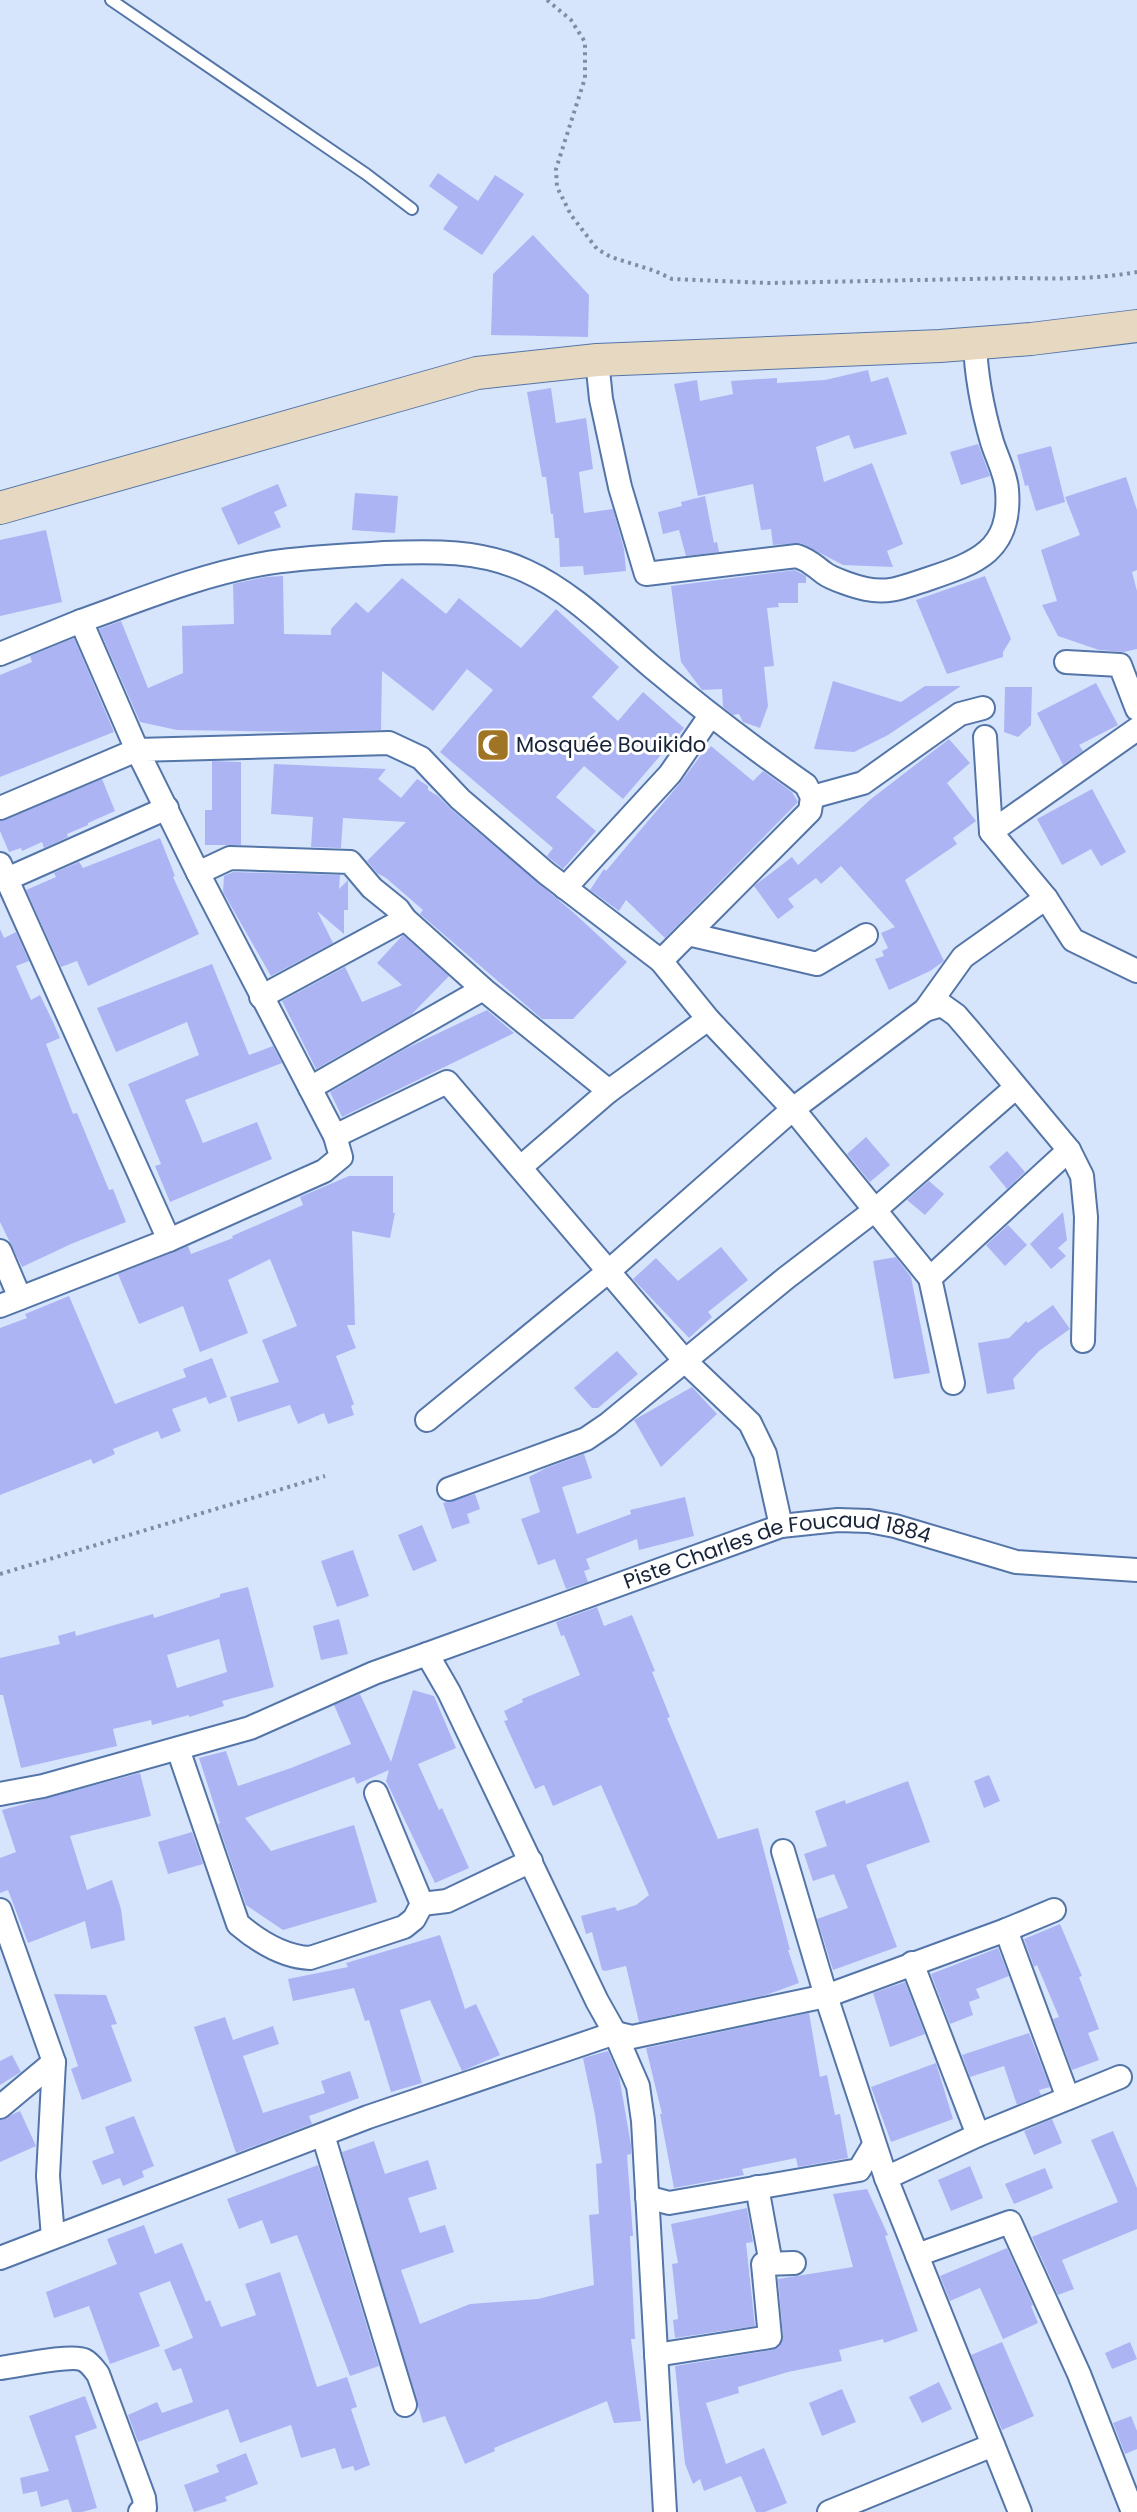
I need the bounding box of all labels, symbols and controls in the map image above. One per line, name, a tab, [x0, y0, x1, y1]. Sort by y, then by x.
mosque icon: Mosquée Bouikido	[475, 727, 511, 763]
place label: Mosquée Bouikido	[516, 730, 706, 759]
street label: Piste Charles de Foucaud 1884	[619, 1505, 935, 1596]

